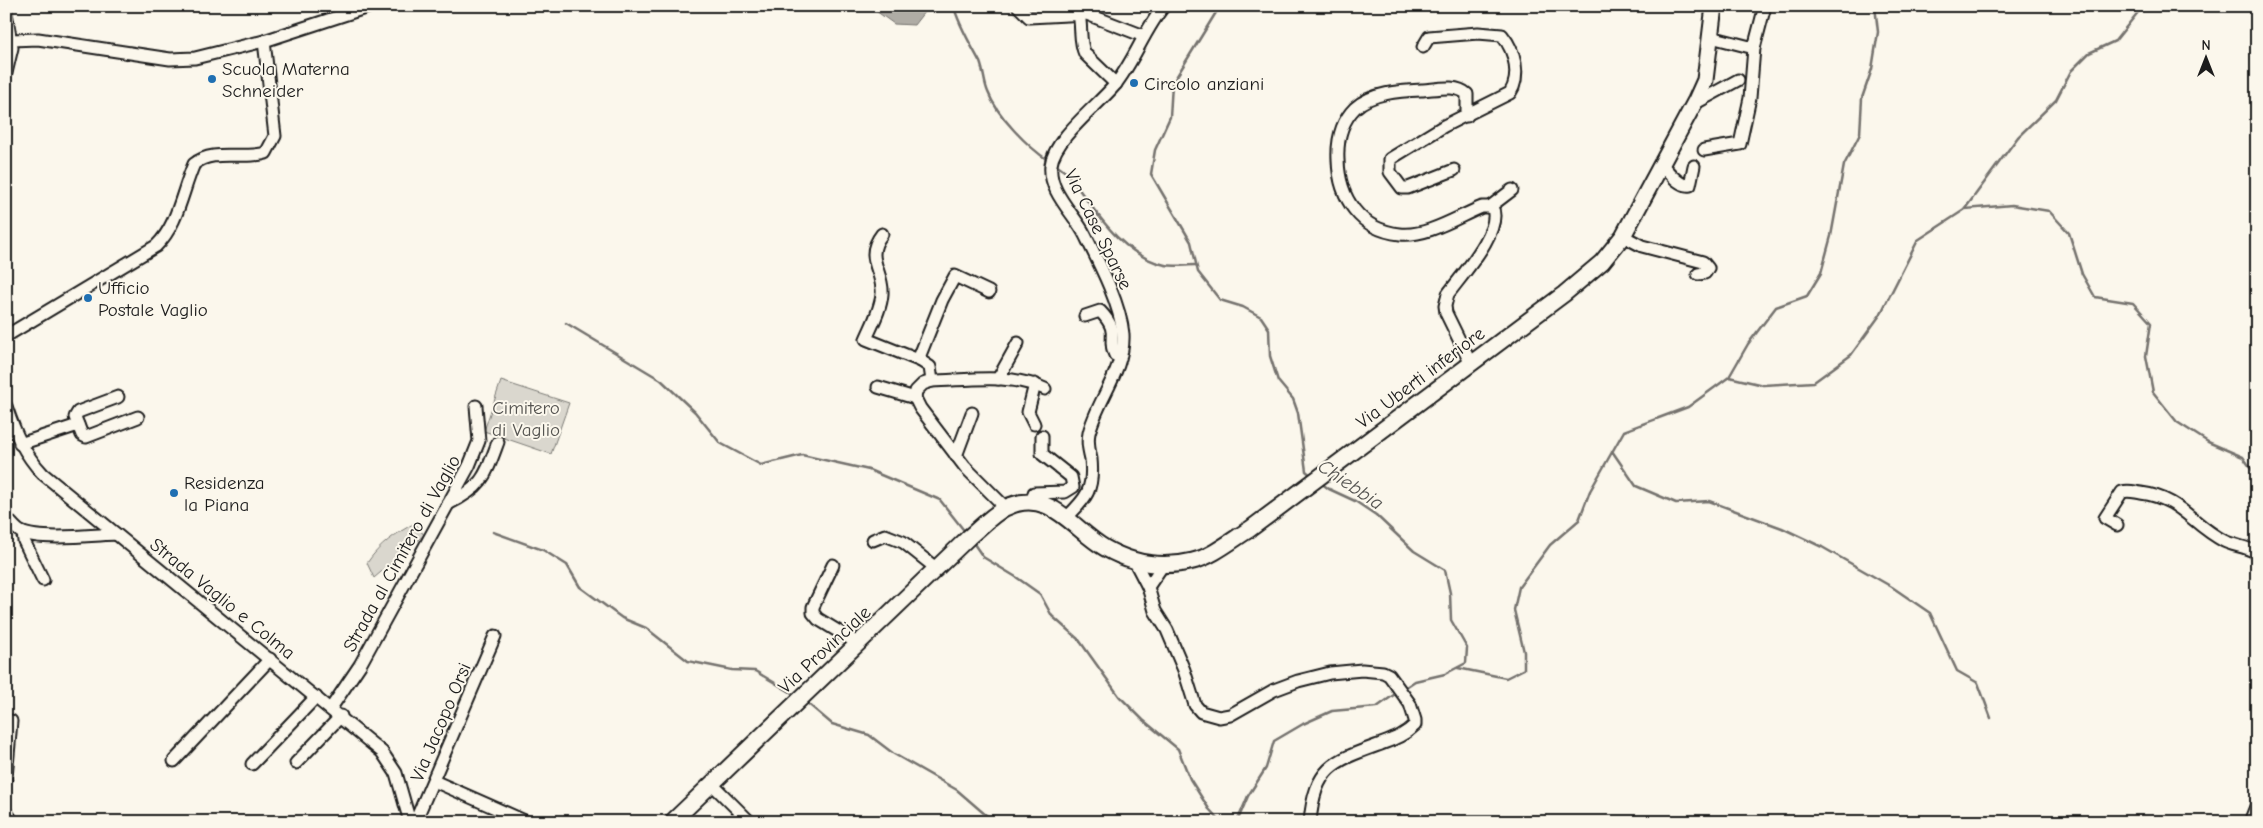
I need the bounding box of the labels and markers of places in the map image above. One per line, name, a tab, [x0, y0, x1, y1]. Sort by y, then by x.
place label: Scuola Materna Schneider	[222, 58, 350, 102]
marker: Scuola Materna Schneider	[206, 73, 218, 85]
place label: Circolo anziani	[1144, 73, 1264, 95]
marker: Circolo anziani	[1128, 77, 1140, 89]
place label: Ufficio Postale Vaglio	[98, 277, 208, 321]
marker: Ufficio Postale Vaglio	[82, 292, 94, 304]
place label: Residenza la Piana	[184, 472, 265, 516]
marker: Residenza la Piana	[168, 487, 180, 499]

